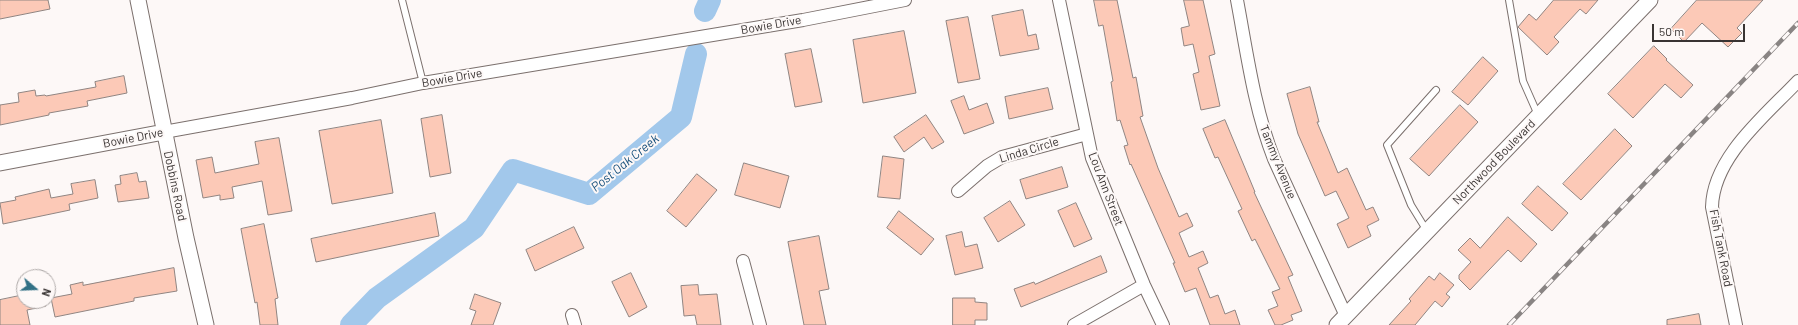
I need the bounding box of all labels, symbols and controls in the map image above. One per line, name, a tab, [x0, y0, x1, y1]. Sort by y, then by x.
street label: Bowie Drive	[740, 13, 802, 37]
scale bar	[1654, 16, 1747, 42]
text: 50 m	[1659, 24, 1684, 38]
street label: Bowie Drive	[421, 66, 483, 90]
street label: Northwood Boulevard	[1450, 117, 1538, 207]
street label: Tammy Avenue	[1257, 123, 1299, 201]
street label: Bowie Drive	[102, 125, 164, 151]
water label: Post Oak Creek	[588, 131, 662, 195]
street label: Linda Circle	[998, 134, 1060, 166]
street label: Dobbins Road	[161, 150, 189, 222]
street label: Lou Ann Street	[1085, 150, 1127, 228]
street label: Fish Tank Road	[1706, 208, 1736, 288]
north arrow	[16, 269, 56, 309]
text: N	[40, 287, 54, 298]

